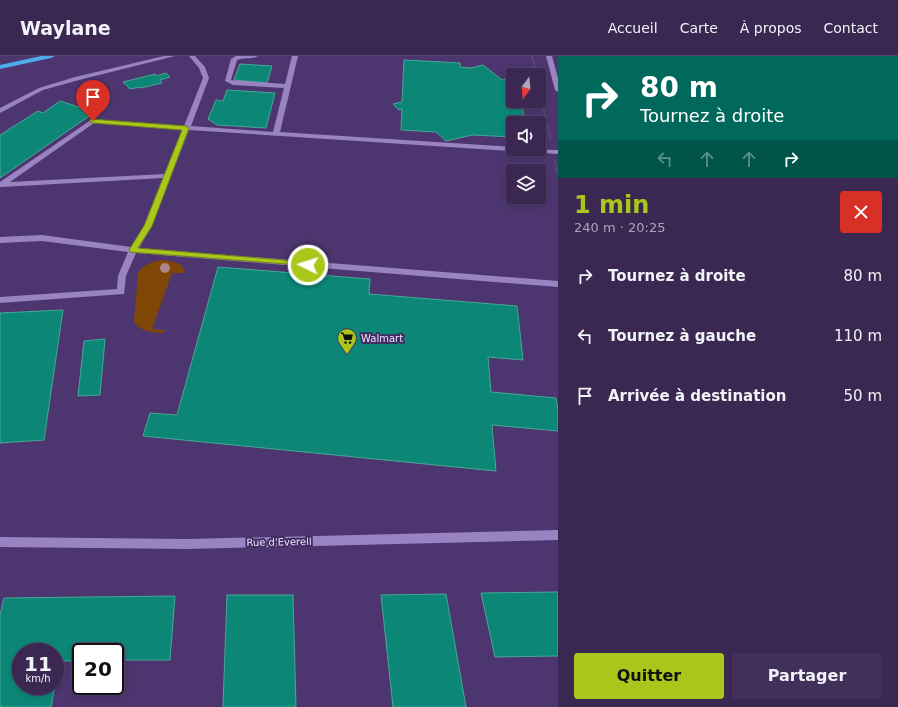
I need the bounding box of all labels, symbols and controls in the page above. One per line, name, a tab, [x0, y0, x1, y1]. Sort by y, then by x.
text: Waylane	[20, 17, 111, 39]
text: Accueil	[608, 20, 658, 36]
text: Carte	[680, 20, 718, 36]
text: À propos	[740, 20, 802, 36]
text: Contact	[824, 20, 878, 36]
north arrow	[506, 68, 546, 108]
map controls	[506, 68, 546, 204]
text: 80 m	[640, 71, 718, 104]
icon: right	[574, 72, 626, 124]
pin	[76, 80, 110, 121]
icon: arrive	[82, 86, 104, 108]
text: Tournez à droite	[640, 105, 784, 126]
button: sound	[506, 116, 546, 156]
icon: left	[654, 148, 676, 170]
icon: ahead	[696, 148, 718, 170]
icon: ahead	[738, 148, 760, 170]
icon: right	[780, 148, 802, 170]
button: layers	[506, 164, 546, 204]
text: 1 min	[574, 191, 649, 219]
button: close	[840, 191, 882, 233]
text: 240 m · 20:25	[574, 220, 665, 235]
position arrow	[287, 244, 329, 286]
icon: right	[574, 265, 596, 287]
text: Tournez à droite	[608, 267, 746, 285]
text: 80 m	[844, 267, 882, 285]
icon: left	[574, 325, 596, 347]
supermarket icon: Walmart	[336, 327, 358, 355]
text: Tournez à gauche	[608, 327, 756, 345]
text: 110 m	[834, 327, 882, 345]
place label: Walmart	[361, 333, 403, 344]
icon: arrive	[574, 385, 596, 407]
text: Arrivée à destination	[608, 387, 786, 405]
text: 50 m	[844, 387, 882, 405]
street label: Rue d'Everell	[246, 536, 312, 548]
speed limit sign: 20	[72, 643, 124, 695]
text: 11	[24, 652, 52, 676]
button: Quitter	[574, 653, 724, 699]
button: Partager	[732, 653, 882, 699]
text: km/h	[25, 673, 51, 684]

